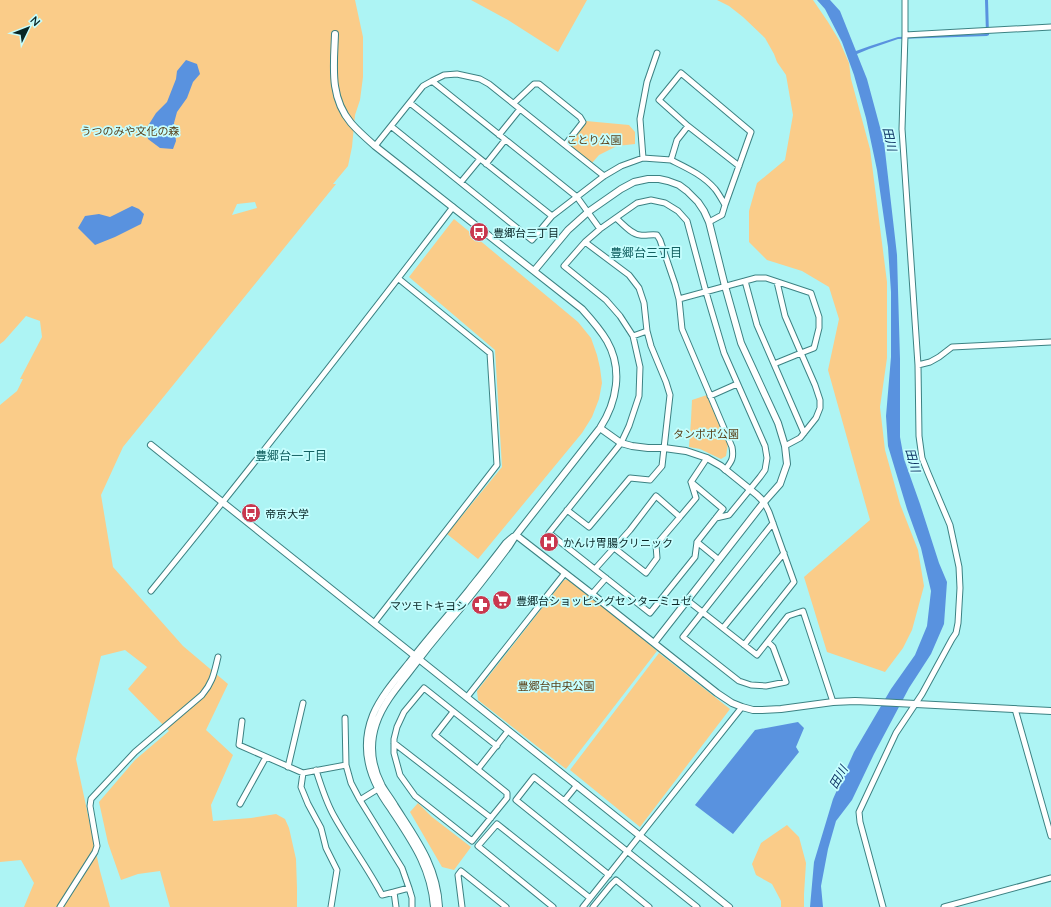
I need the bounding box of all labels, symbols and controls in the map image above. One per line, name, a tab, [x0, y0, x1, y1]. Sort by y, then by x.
north arrow	[8, 8, 48, 48]
text: N	[28, 13, 43, 28]
park label: うつのみや文化の森	[81, 124, 180, 137]
water label: 田川	[880, 126, 900, 154]
park label: ことり公園	[567, 133, 622, 146]
bus stop icon: 豊郷台三丁目	[468, 221, 490, 243]
place label: 豊郷台三丁目	[493, 226, 559, 239]
district label: 豊郷台三丁目	[610, 245, 682, 260]
park label: タンポポ公園	[673, 427, 739, 440]
water label: 田川	[903, 446, 924, 475]
district label: 豊郷台一丁目	[255, 448, 327, 463]
bus stop icon: 帝京大学	[240, 502, 262, 524]
place label: 帝京大学	[265, 507, 309, 520]
hospital icon: かんけ胃腸クリニック	[538, 531, 560, 553]
place label: かんけ胃腸クリニック	[563, 536, 673, 549]
supermarket icon: 豊郷台ショッピングセンターミュゼ	[491, 589, 513, 611]
pharmacy icon: マツモトキヨシ	[470, 594, 492, 616]
place label: 豊郷台ショッピングセンターミュゼ	[516, 594, 692, 607]
place label: マツモトキヨシ	[390, 599, 467, 612]
park label: 豊郷台中央公園	[518, 679, 595, 692]
water label: 田川	[826, 761, 851, 791]

